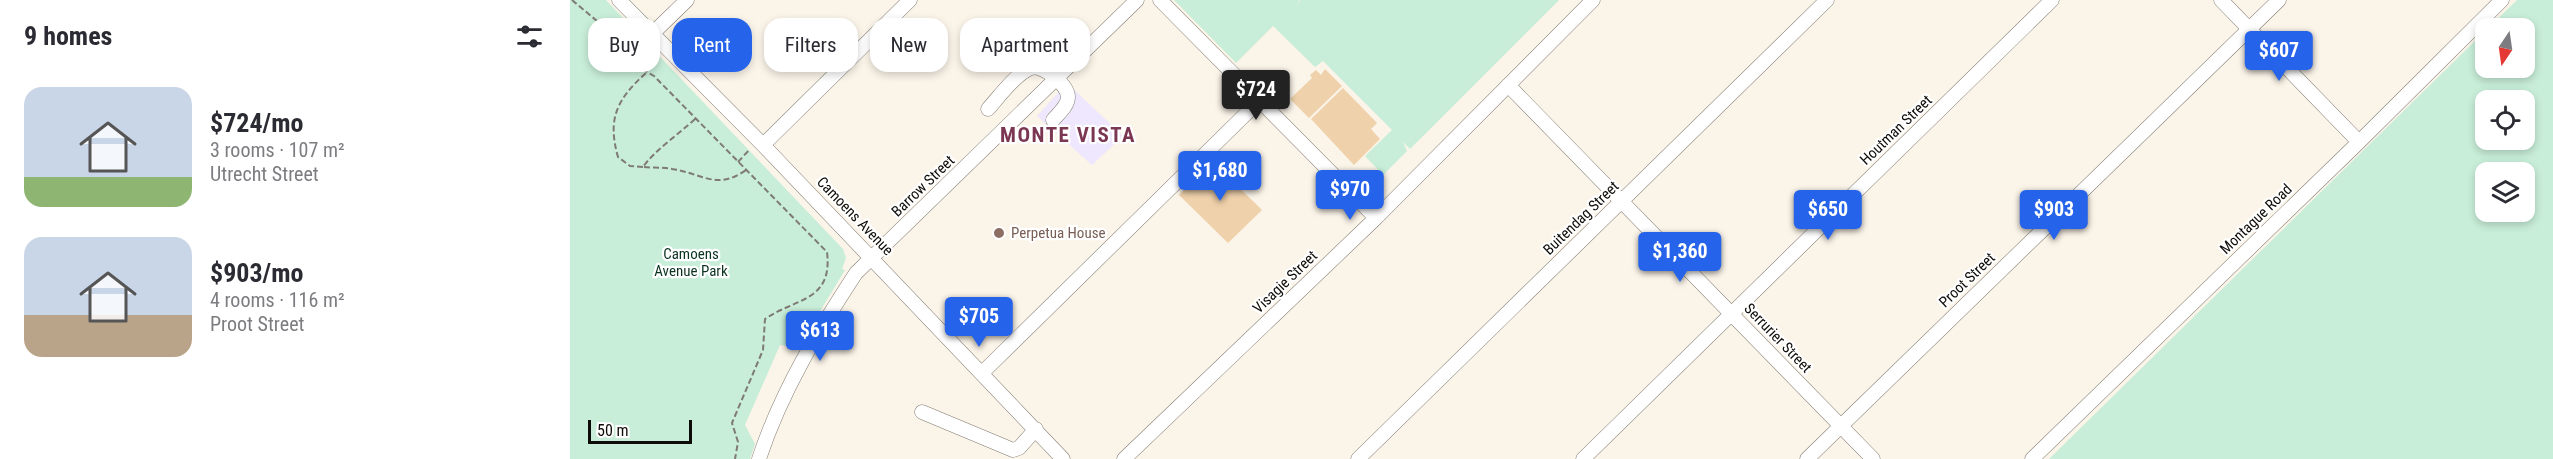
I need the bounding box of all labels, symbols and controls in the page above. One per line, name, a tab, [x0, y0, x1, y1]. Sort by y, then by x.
chip: Buy	[588, 18, 660, 72]
chip: Rent	[672, 18, 752, 72]
chip: Filters	[764, 18, 858, 72]
chip: New	[870, 18, 948, 72]
chip: Apartment	[960, 18, 1090, 72]
north arrow	[2475, 18, 2535, 78]
map controls	[2475, 18, 2535, 222]
icon: filters	[513, 20, 546, 53]
text: 9 homes	[24, 21, 112, 51]
pin: $607	[2243, 31, 2315, 82]
text: $607	[2259, 38, 2299, 62]
pin: $724	[1220, 70, 1292, 121]
text: $724	[1236, 77, 1276, 101]
button: locate	[2475, 90, 2535, 150]
street label: Houtman Street	[1856, 91, 1936, 169]
text: $724/mo	[210, 108, 303, 138]
icon: home	[72, 111, 144, 183]
district label: MONTE VISTA	[1000, 123, 1136, 147]
text: 3 rooms · 107 m²	[210, 138, 345, 162]
pin: $1,680	[1171, 151, 1269, 202]
street label: Barrow Street	[888, 152, 958, 220]
text: $1,680	[1192, 158, 1248, 182]
text: Utrecht Street	[210, 162, 319, 186]
button: layers	[2475, 162, 2535, 222]
pin: $970	[1314, 170, 1386, 221]
street label: Camoens Avenue	[813, 173, 897, 259]
text: $970	[1330, 177, 1370, 201]
street label: Buitendag Street	[1539, 177, 1623, 259]
street label: Montague Road	[2216, 180, 2296, 258]
pin: $650	[1792, 190, 1864, 241]
pin: $903	[2018, 190, 2090, 241]
text: $650	[1808, 197, 1848, 221]
text: $903	[2034, 197, 2074, 221]
place label: Perpetua House	[1011, 224, 1106, 242]
marker: Perpetua House	[992, 226, 1006, 240]
pin: $1,360	[1631, 232, 1729, 283]
text: $1,360	[1652, 239, 1708, 263]
park label: Camoens Avenue Park	[654, 245, 728, 280]
street label: Visagie Street	[1249, 247, 1321, 317]
street label: Proot Street	[1935, 249, 1999, 311]
text: $903/mo	[210, 258, 303, 288]
icon: home	[72, 261, 144, 333]
text: 4 rooms · 116 m²	[210, 288, 345, 312]
pin: $705	[943, 297, 1015, 348]
street label: Serrurier Street	[1740, 300, 1816, 376]
text: $705	[959, 304, 999, 328]
pin: $613	[784, 311, 856, 362]
text: Proot Street	[210, 312, 304, 336]
text: $613	[800, 318, 840, 342]
scale bar	[588, 417, 692, 444]
text: 50 m	[597, 421, 629, 440]

